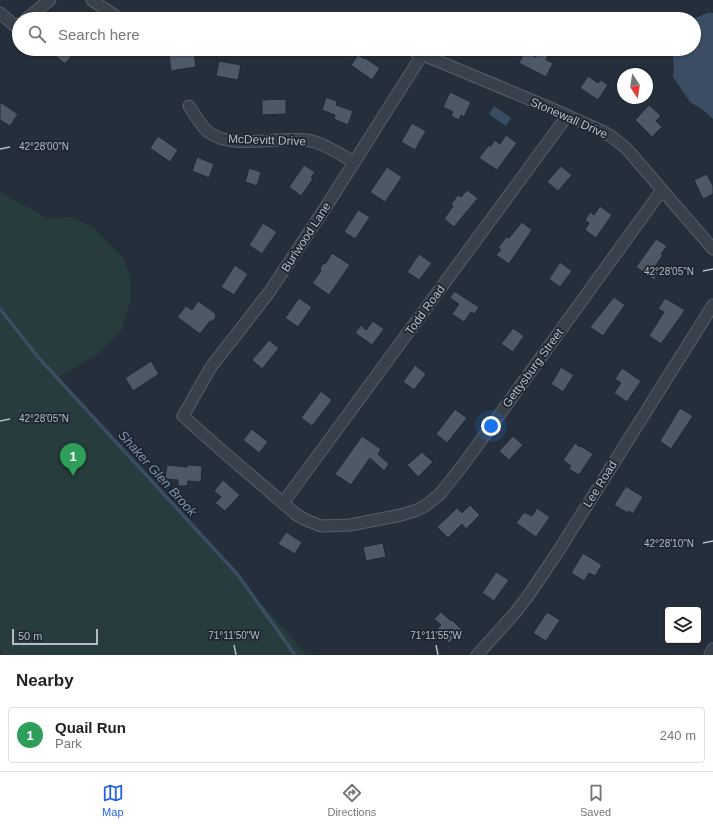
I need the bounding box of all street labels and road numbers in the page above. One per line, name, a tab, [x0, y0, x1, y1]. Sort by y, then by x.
street label: Stonewall Drive	[528, 95, 610, 141]
street label: McDevitt Drive	[228, 132, 307, 148]
street label: Burlwood Lane	[278, 199, 334, 274]
street label: Todd Road	[402, 282, 448, 338]
street label: Gettysburg Street	[500, 325, 567, 410]
street label: Lee Road	[580, 458, 620, 510]

